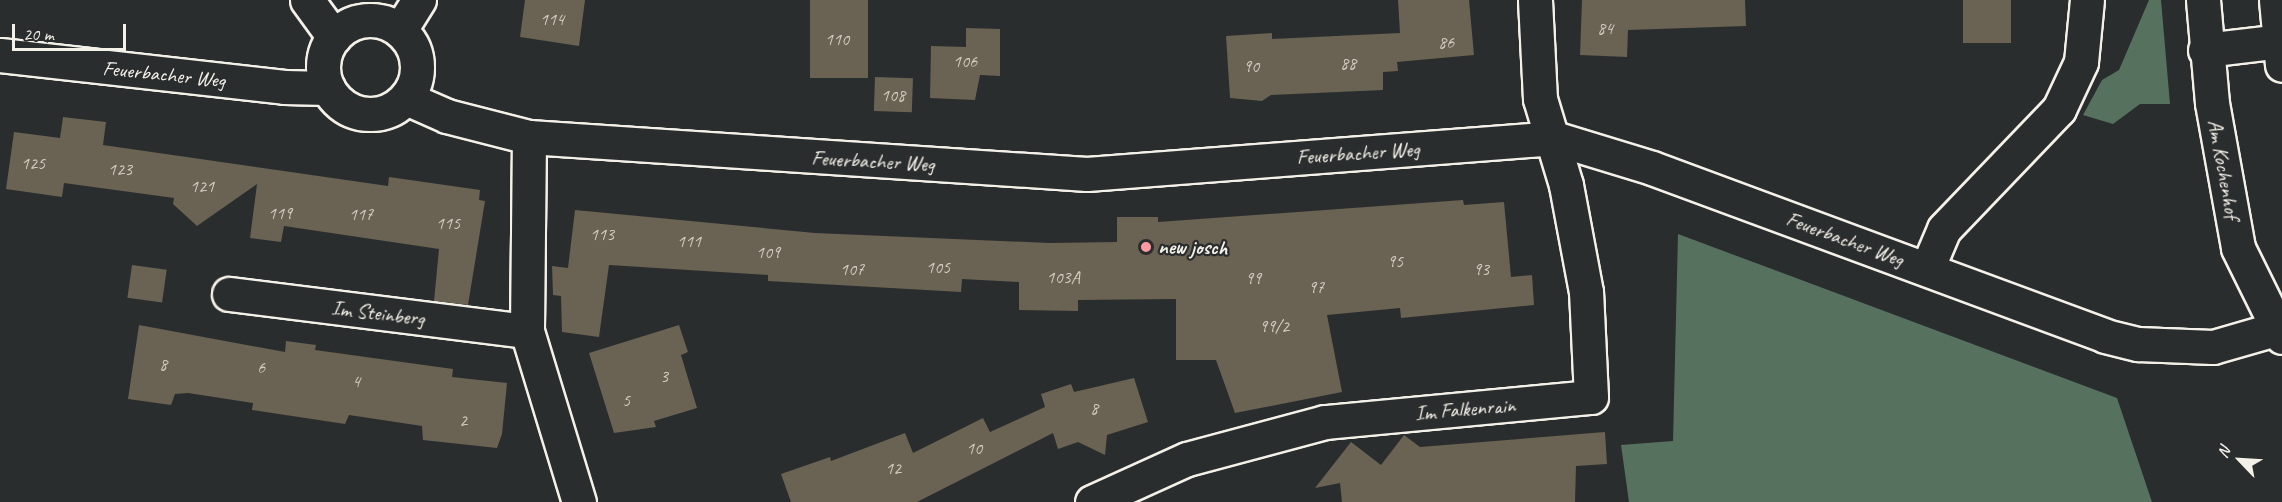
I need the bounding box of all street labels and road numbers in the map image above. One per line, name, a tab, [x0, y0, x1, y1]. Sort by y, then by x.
street label: Feuerbacher Weg	[101, 55, 227, 93]
street label: Am Kochenhof	[2203, 117, 2245, 221]
street label: Feuerbacher Weg	[1296, 136, 1420, 170]
street label: Feuerbacher Weg	[811, 145, 935, 177]
street label: Feuerbacher Weg	[1783, 206, 1907, 272]
street label: Im Steinberg	[330, 295, 426, 331]
street label: Im Falkenrain	[1414, 392, 1516, 426]

